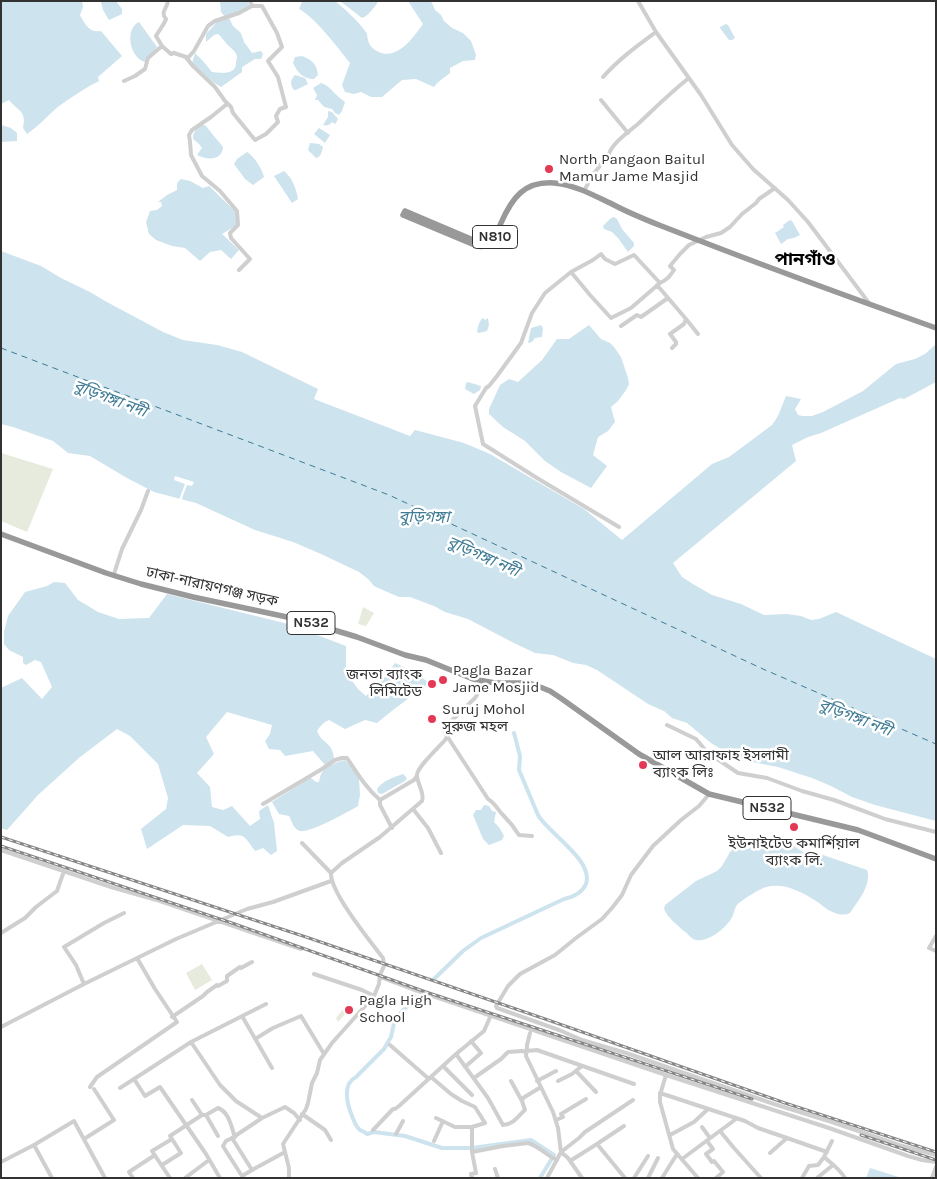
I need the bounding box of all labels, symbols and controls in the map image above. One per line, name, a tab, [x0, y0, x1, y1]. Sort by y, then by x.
place label: North Pangaon Baitul Mamur Jame Masjid	[559, 151, 705, 186]
marker: North Pangaon Baitul Mamur Jame Masjid	[543, 163, 555, 175]
road number: N810	[472, 226, 518, 248]
district label: পানগাঁও	[775, 249, 835, 271]
water label: বুড়িগঙ্গা নদী	[71, 376, 149, 422]
water label: বুড়িগঙ্গা	[399, 507, 449, 527]
water label: বুড়িগঙ্গা নদী	[444, 533, 522, 581]
street label: ঢাকা-নারায়ণগঞ্জ সড়ক	[144, 563, 280, 611]
road number: N532	[287, 612, 335, 634]
place label: Pagla Bazar Jame Mosjid	[453, 662, 539, 697]
place label: জনতা ব্যাংক লিমিটেড	[346, 666, 422, 701]
marker: Pagla Bazar Jame Mosjid	[437, 674, 449, 686]
marker: জনতা ব্যাংক লিমিটেড	[426, 678, 438, 690]
water label: বুড়িগঙ্গা নদী	[816, 695, 894, 741]
place label: Suruj Mohol সূরুজ মহল	[442, 701, 525, 736]
marker: Suruj Mohol সূরুজ মহল	[426, 713, 438, 725]
place label: আল আরাফাহ ইসলামী ব্যাংক লিঃ	[653, 747, 789, 782]
marker: আল আরাফাহ ইসলামী ব্যাংক লিঃ	[637, 759, 649, 771]
road number: N532	[743, 796, 791, 820]
marker: ইউনাইটেড কমার্শিয়াল ব্যাংক লি.	[788, 821, 800, 833]
place label: ইউনাইটেড কমার্শিয়াল ব্যাংক লি.	[728, 835, 860, 870]
place label: Pagla High School	[359, 992, 432, 1027]
marker: Pagla High School	[343, 1004, 355, 1016]

